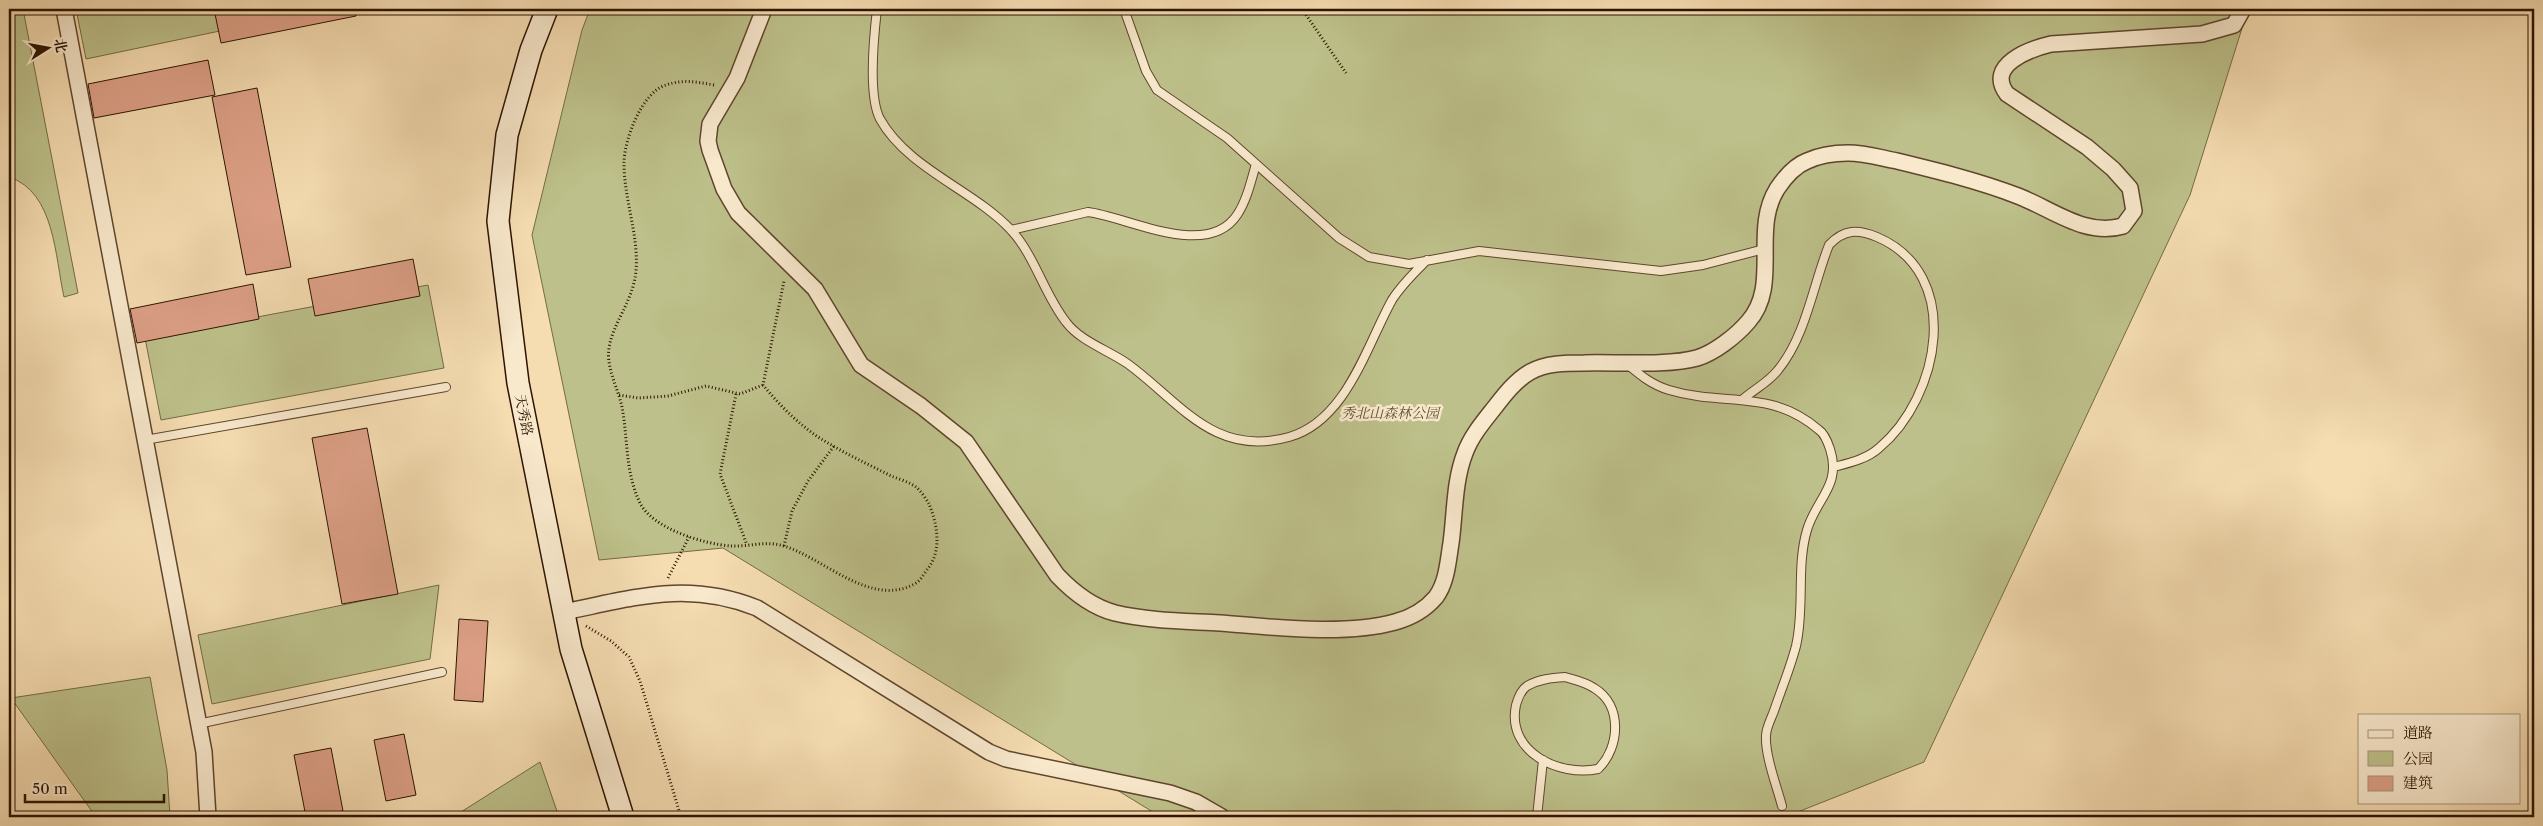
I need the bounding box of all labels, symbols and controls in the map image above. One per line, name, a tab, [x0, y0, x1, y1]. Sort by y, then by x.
north arrow	[22, 22, 72, 72]
text: 北	[51, 37, 71, 54]
street label: 天秀路	[511, 393, 537, 437]
park label: 秀北山森林公园	[1341, 404, 1441, 422]
legend	[2358, 714, 2520, 804]
text: 道路	[2403, 723, 2433, 742]
text: 公园	[2403, 749, 2433, 768]
scale bar	[25, 771, 164, 803]
text: 建筑	[2403, 773, 2433, 792]
text: 50 m	[32, 779, 68, 798]

